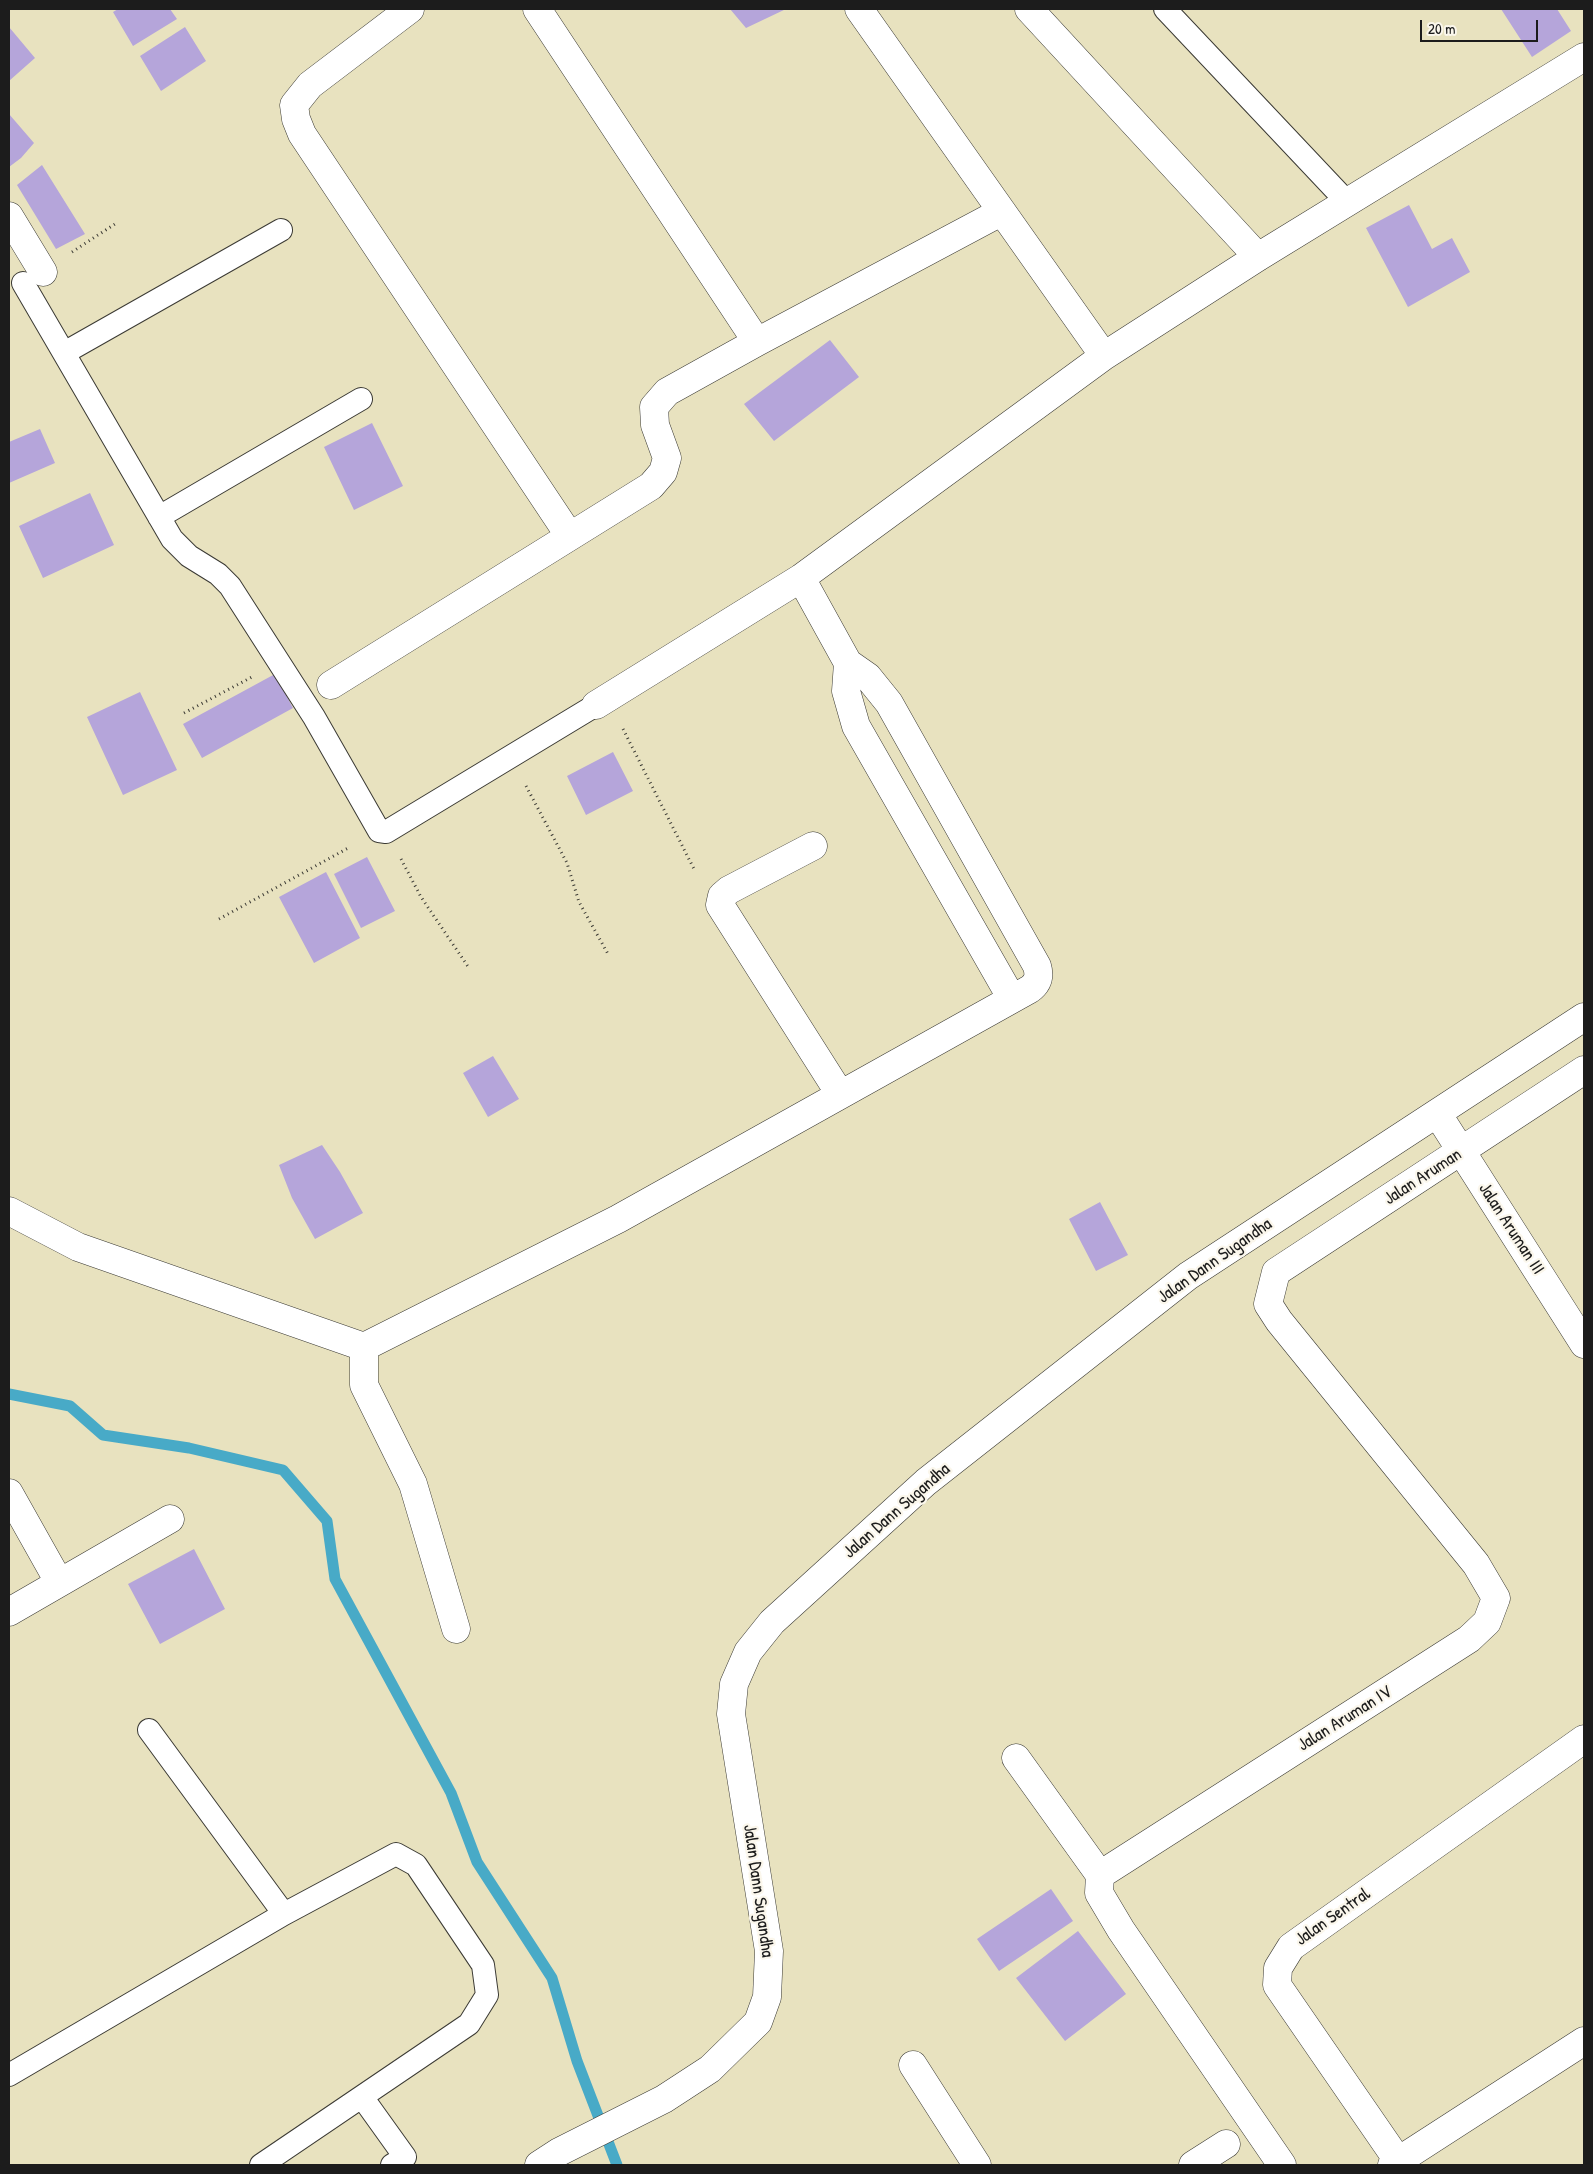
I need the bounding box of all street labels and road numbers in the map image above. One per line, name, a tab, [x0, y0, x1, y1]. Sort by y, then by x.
street label: Jalan Aruman	[1380, 1144, 1466, 1210]
street label: Jalan Aruman III	[1473, 1179, 1549, 1279]
street label: Jalan Dann Sugandha	[1154, 1214, 1276, 1308]
street label: Jalan Dann Sugandha	[839, 1459, 955, 1563]
street label: Jalan Aruman IV	[1294, 1682, 1396, 1756]
street label: Jalan Dann Sugandha	[738, 1823, 778, 1959]
street label: Jalan Sentral	[1291, 1883, 1375, 1951]

